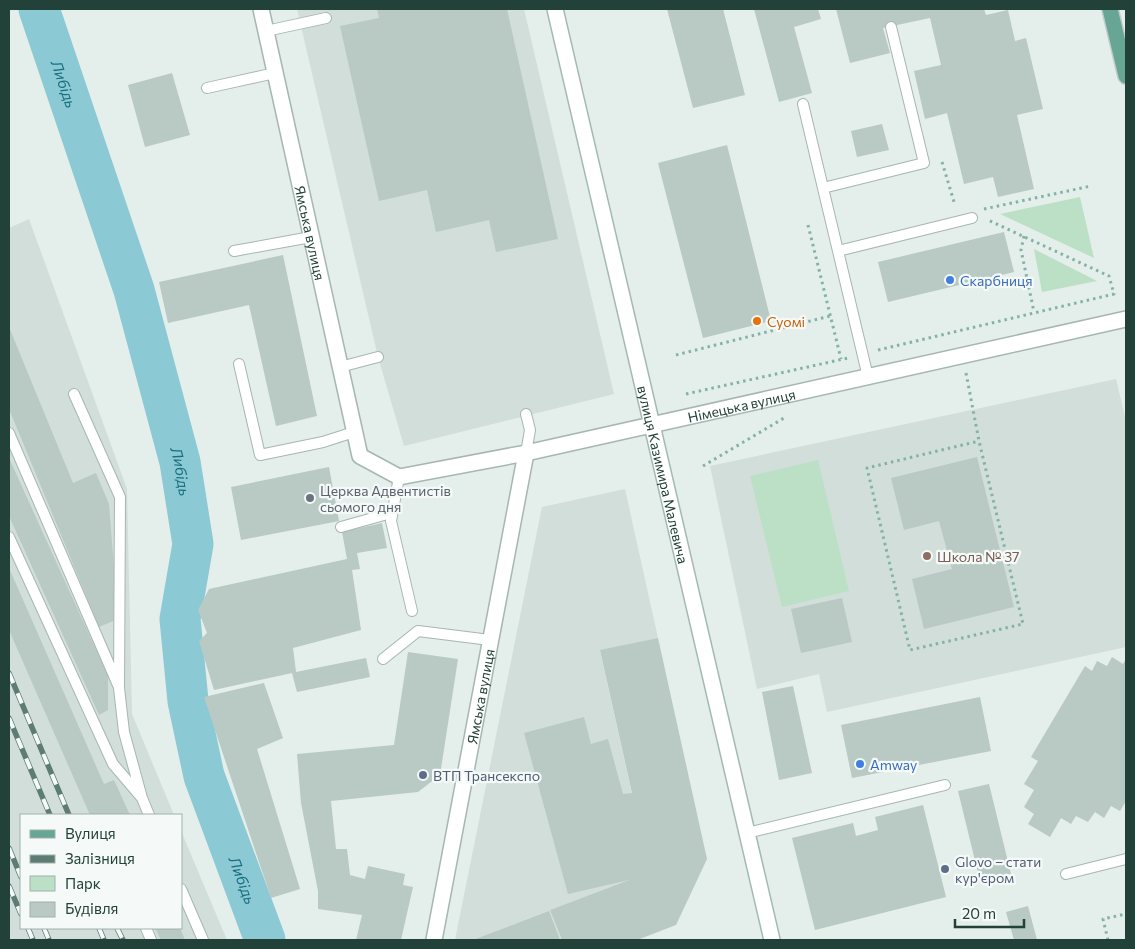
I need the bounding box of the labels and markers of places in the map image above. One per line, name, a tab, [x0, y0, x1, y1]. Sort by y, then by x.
place label: Скарбниця	[960, 272, 1033, 289]
marker: Скарбниця	[944, 274, 956, 286]
place label: Суомі	[767, 313, 805, 330]
marker: Суомі	[751, 315, 763, 327]
place label: Церква Адвентистів сьомого дня	[320, 482, 451, 515]
marker: Церква Адвентистів сьомого дня	[304, 492, 316, 504]
place label: Школа № 37	[937, 548, 1020, 565]
marker: Школа № 37	[921, 550, 933, 562]
place label: Amway	[870, 756, 917, 773]
marker: Amway	[854, 758, 866, 770]
place label: ВТП Трансекспо	[433, 767, 540, 784]
marker: ВТП Трансекспо	[417, 769, 429, 781]
place label: Glovo – стати кур'єром	[955, 853, 1041, 886]
marker: Glovo – стати кур'єром	[939, 863, 951, 875]

